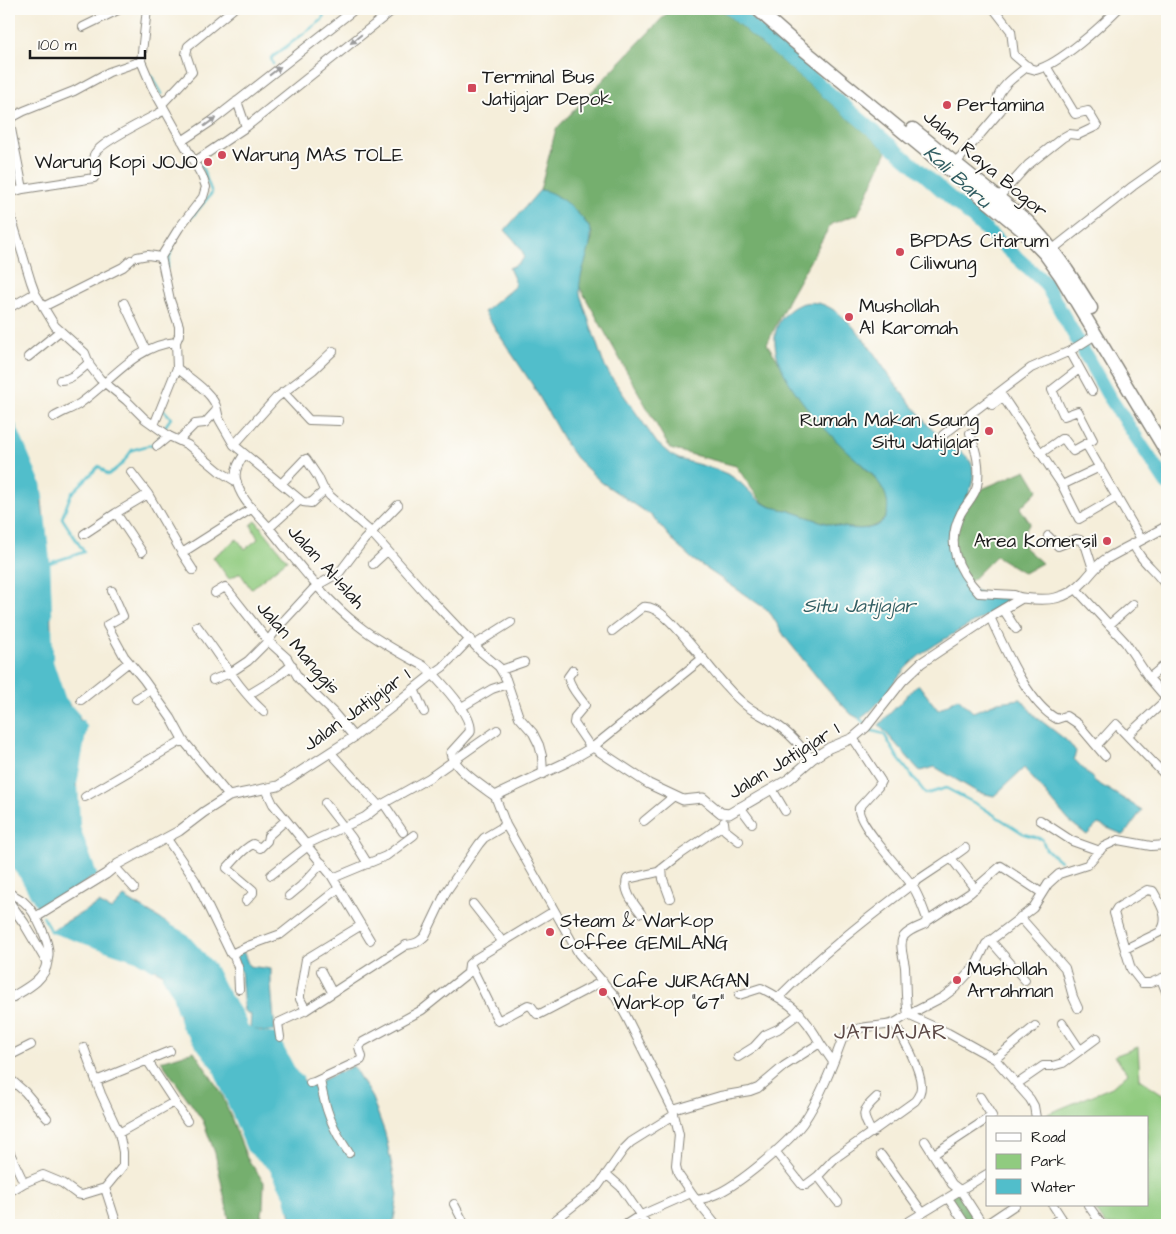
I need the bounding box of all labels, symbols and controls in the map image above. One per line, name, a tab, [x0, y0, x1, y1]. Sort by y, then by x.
scale bar	[30, 28, 145, 60]
one-way arrow	[350, 34, 363, 45]
text: 100 m	[38, 35, 77, 56]
place label: Terminal Bus Jatijajar Depok	[482, 64, 612, 113]
one-way arrow	[268, 66, 281, 77]
marker: Terminal Bus Jatijajar Depok	[466, 82, 478, 94]
place label: Pertamina	[957, 92, 1044, 119]
marker: Pertamina	[941, 99, 953, 111]
street label: Jalan Raya Bogor	[916, 104, 1054, 225]
one-way arrow	[203, 117, 217, 127]
water label: Kali Baru	[917, 139, 998, 216]
place label: Warung MAS TOLE	[232, 142, 403, 170]
place label: Warung Kopi JOJO	[35, 149, 198, 177]
marker: Warung MAS TOLE	[216, 149, 228, 161]
marker: Warung Kopi JOJO	[202, 156, 214, 168]
place label: BPDAS Citarum Ciliwung	[910, 228, 1049, 278]
marker: BPDAS Citarum Ciliwung	[894, 246, 906, 258]
place label: Mushollah Al Karomah	[859, 293, 959, 342]
marker: Mushollah Al Karomah	[843, 311, 855, 323]
place label: Rumah Makan Saung Situ Jatijajar	[800, 407, 980, 456]
marker: Rumah Makan Saung Situ Jatijajar	[983, 425, 995, 437]
street label: Jalan Al-Islah	[281, 519, 372, 615]
place label: Area Komersil	[974, 528, 1097, 555]
marker: Area Komersil	[1101, 535, 1113, 547]
water label: Situ Jatijajar	[803, 592, 917, 620]
street label: Jalan Manggis	[249, 595, 346, 701]
street label: Jalan Jatijajar 1	[298, 662, 417, 758]
street label: Jalan Jatijajar 1	[723, 716, 845, 806]
place label: Steam & Warkop Coffee GEMILANG	[560, 908, 728, 957]
marker: Steam & Warkop Coffee GEMILANG	[544, 926, 556, 938]
place label: Mushollah Arrahman	[967, 956, 1053, 1005]
place label: Cafe JURAGAN Warkop "67"	[613, 968, 749, 1017]
marker: Mushollah Arrahman	[951, 974, 963, 986]
marker: Cafe JURAGAN Warkop "67"	[597, 986, 609, 998]
district label: JATIJAJAR	[834, 1018, 948, 1047]
legend	[986, 1116, 1148, 1206]
text: Road	[1031, 1127, 1066, 1148]
text: Park	[1031, 1151, 1066, 1172]
text: Water	[1031, 1177, 1075, 1198]

